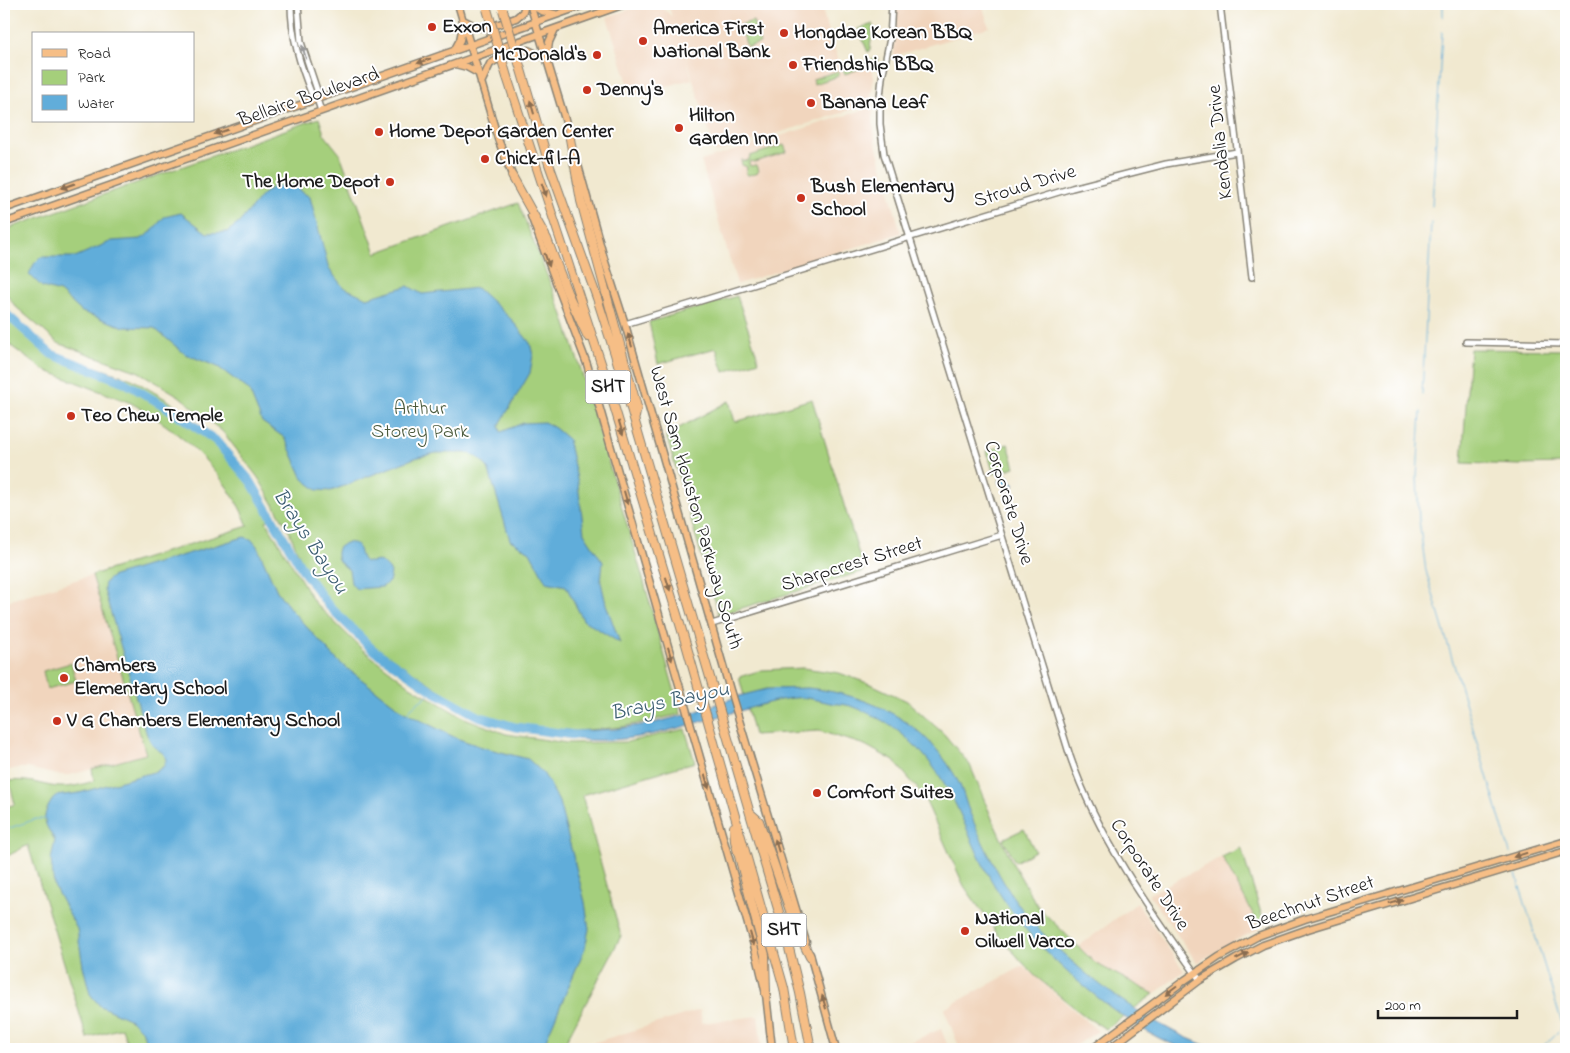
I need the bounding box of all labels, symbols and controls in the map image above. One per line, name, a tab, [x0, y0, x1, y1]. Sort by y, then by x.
place label: Exxon	[442, 13, 492, 42]
place label: America First National Bank	[653, 15, 771, 67]
place label: Hongdae Korean BBQ	[794, 19, 973, 49]
marker: Exxon	[426, 21, 438, 33]
marker: Hongdae Korean BBQ	[778, 27, 790, 39]
legend	[32, 32, 195, 122]
marker: America First National Bank	[637, 35, 649, 47]
place label: McDonald's	[493, 41, 587, 70]
text: Road	[78, 43, 111, 65]
one-way arrow	[300, 45, 308, 60]
marker: McDonald's	[591, 49, 603, 61]
place label: Friendship BBQ	[802, 51, 934, 80]
one-way arrow	[416, 57, 431, 65]
marker: Friendship BBQ	[787, 59, 799, 71]
street label: Bellaire Boulevard	[234, 60, 383, 136]
text: Park	[78, 67, 106, 89]
place label: Denny's	[596, 76, 664, 106]
street label: Kendalia Drive	[1201, 83, 1241, 201]
marker: Denny's	[581, 84, 593, 96]
place label: Banana Leaf	[820, 89, 929, 118]
text: Water	[78, 93, 114, 115]
marker: Banana Leaf	[805, 97, 817, 109]
one-way arrow	[527, 99, 535, 114]
place label: Hilton Garden Inn	[689, 102, 778, 154]
place label: Home Depot Garden Center	[389, 118, 614, 147]
marker: Hilton Garden Inn	[673, 122, 685, 134]
marker: Home Depot Garden Center	[373, 126, 385, 138]
one-way arrow	[214, 129, 229, 137]
place label: Chick-fil-A	[495, 145, 580, 174]
marker: Chick-fil-A	[479, 153, 491, 165]
street label: Stroud Drive	[970, 158, 1080, 216]
place label: The Home Depot	[242, 168, 380, 197]
place label: Bush Elementary School	[810, 173, 954, 225]
marker: The Home Depot	[384, 176, 396, 188]
one-way arrow	[60, 182, 75, 190]
one-way arrow	[540, 183, 548, 198]
marker: Bush Elementary School	[795, 192, 807, 204]
one-way arrow	[544, 253, 551, 268]
one-way arrow	[625, 333, 633, 348]
street label: West Sam Houston Parkway South	[641, 363, 749, 653]
road number: SHT	[586, 371, 630, 404]
park label: Arthur Storey Park	[371, 395, 469, 447]
place label: Teo Chew Temple	[81, 402, 224, 431]
marker: Teo Chew Temple	[65, 410, 77, 422]
one-way arrow	[617, 421, 625, 436]
street label: Corporate Drive	[975, 437, 1041, 569]
water label: Brays Bayou	[265, 483, 355, 601]
one-way arrow	[622, 490, 630, 505]
street label: Sharpcrest Street	[778, 530, 927, 600]
one-way arrow	[665, 576, 673, 591]
one-way arrow	[666, 646, 674, 662]
place label: Chambers Elementary School	[74, 652, 227, 705]
marker: Chambers Elementary School	[58, 672, 70, 684]
water label: Brays Bayou	[608, 675, 732, 729]
place label: V G Chambers Elementary School	[66, 707, 340, 737]
marker: V G Chambers Elementary School	[51, 715, 63, 727]
one-way arrow	[704, 775, 712, 790]
place label: Comfort Suites	[827, 779, 954, 808]
marker: Comfort Suites	[811, 787, 823, 799]
street label: Corporate Drive	[1102, 813, 1196, 937]
one-way arrow	[773, 839, 781, 854]
one-way arrow	[1512, 852, 1527, 859]
street label: Beechnut Street	[1242, 869, 1379, 940]
one-way arrow	[1388, 898, 1403, 906]
place label: National Oilwell Varco	[975, 905, 1075, 957]
road number: SHT	[762, 914, 806, 946]
marker: National Oilwell Varco	[959, 925, 971, 937]
one-way arrow	[748, 931, 756, 946]
one-way arrow	[1235, 951, 1250, 960]
one-way arrow	[1164, 985, 1178, 995]
scale bar	[1378, 988, 1516, 1020]
one-way arrow	[819, 995, 827, 1010]
text: 200 m	[1385, 995, 1421, 1017]

